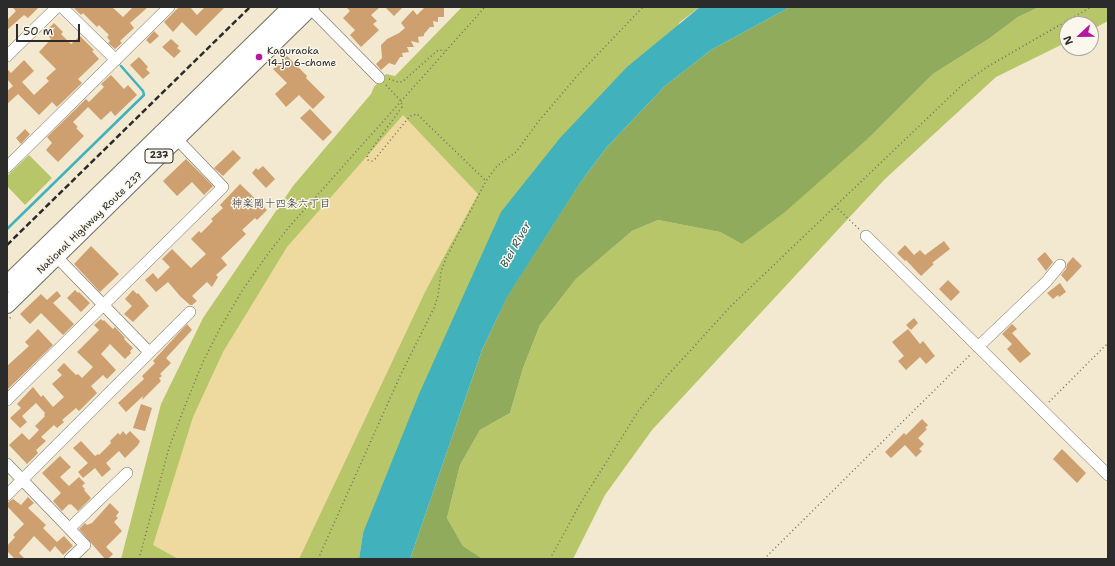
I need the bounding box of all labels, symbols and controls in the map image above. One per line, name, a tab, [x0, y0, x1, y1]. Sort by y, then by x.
scale bar	[18, 16, 82, 42]
north arrow	[1059, 16, 1099, 56]
text: 50 m	[23, 23, 53, 39]
text: N	[1060, 33, 1077, 47]
place label: Kaguraoka 14-jo 6-chome	[267, 45, 336, 68]
marker: Kaguraoka 14-jo 6-chome	[254, 52, 264, 62]
road number: 237	[145, 149, 173, 163]
street label: National Highway Route 237	[35, 169, 145, 277]
district label: 神楽岡十四条六丁目	[232, 197, 330, 211]
water label: Biei River	[498, 220, 534, 270]

